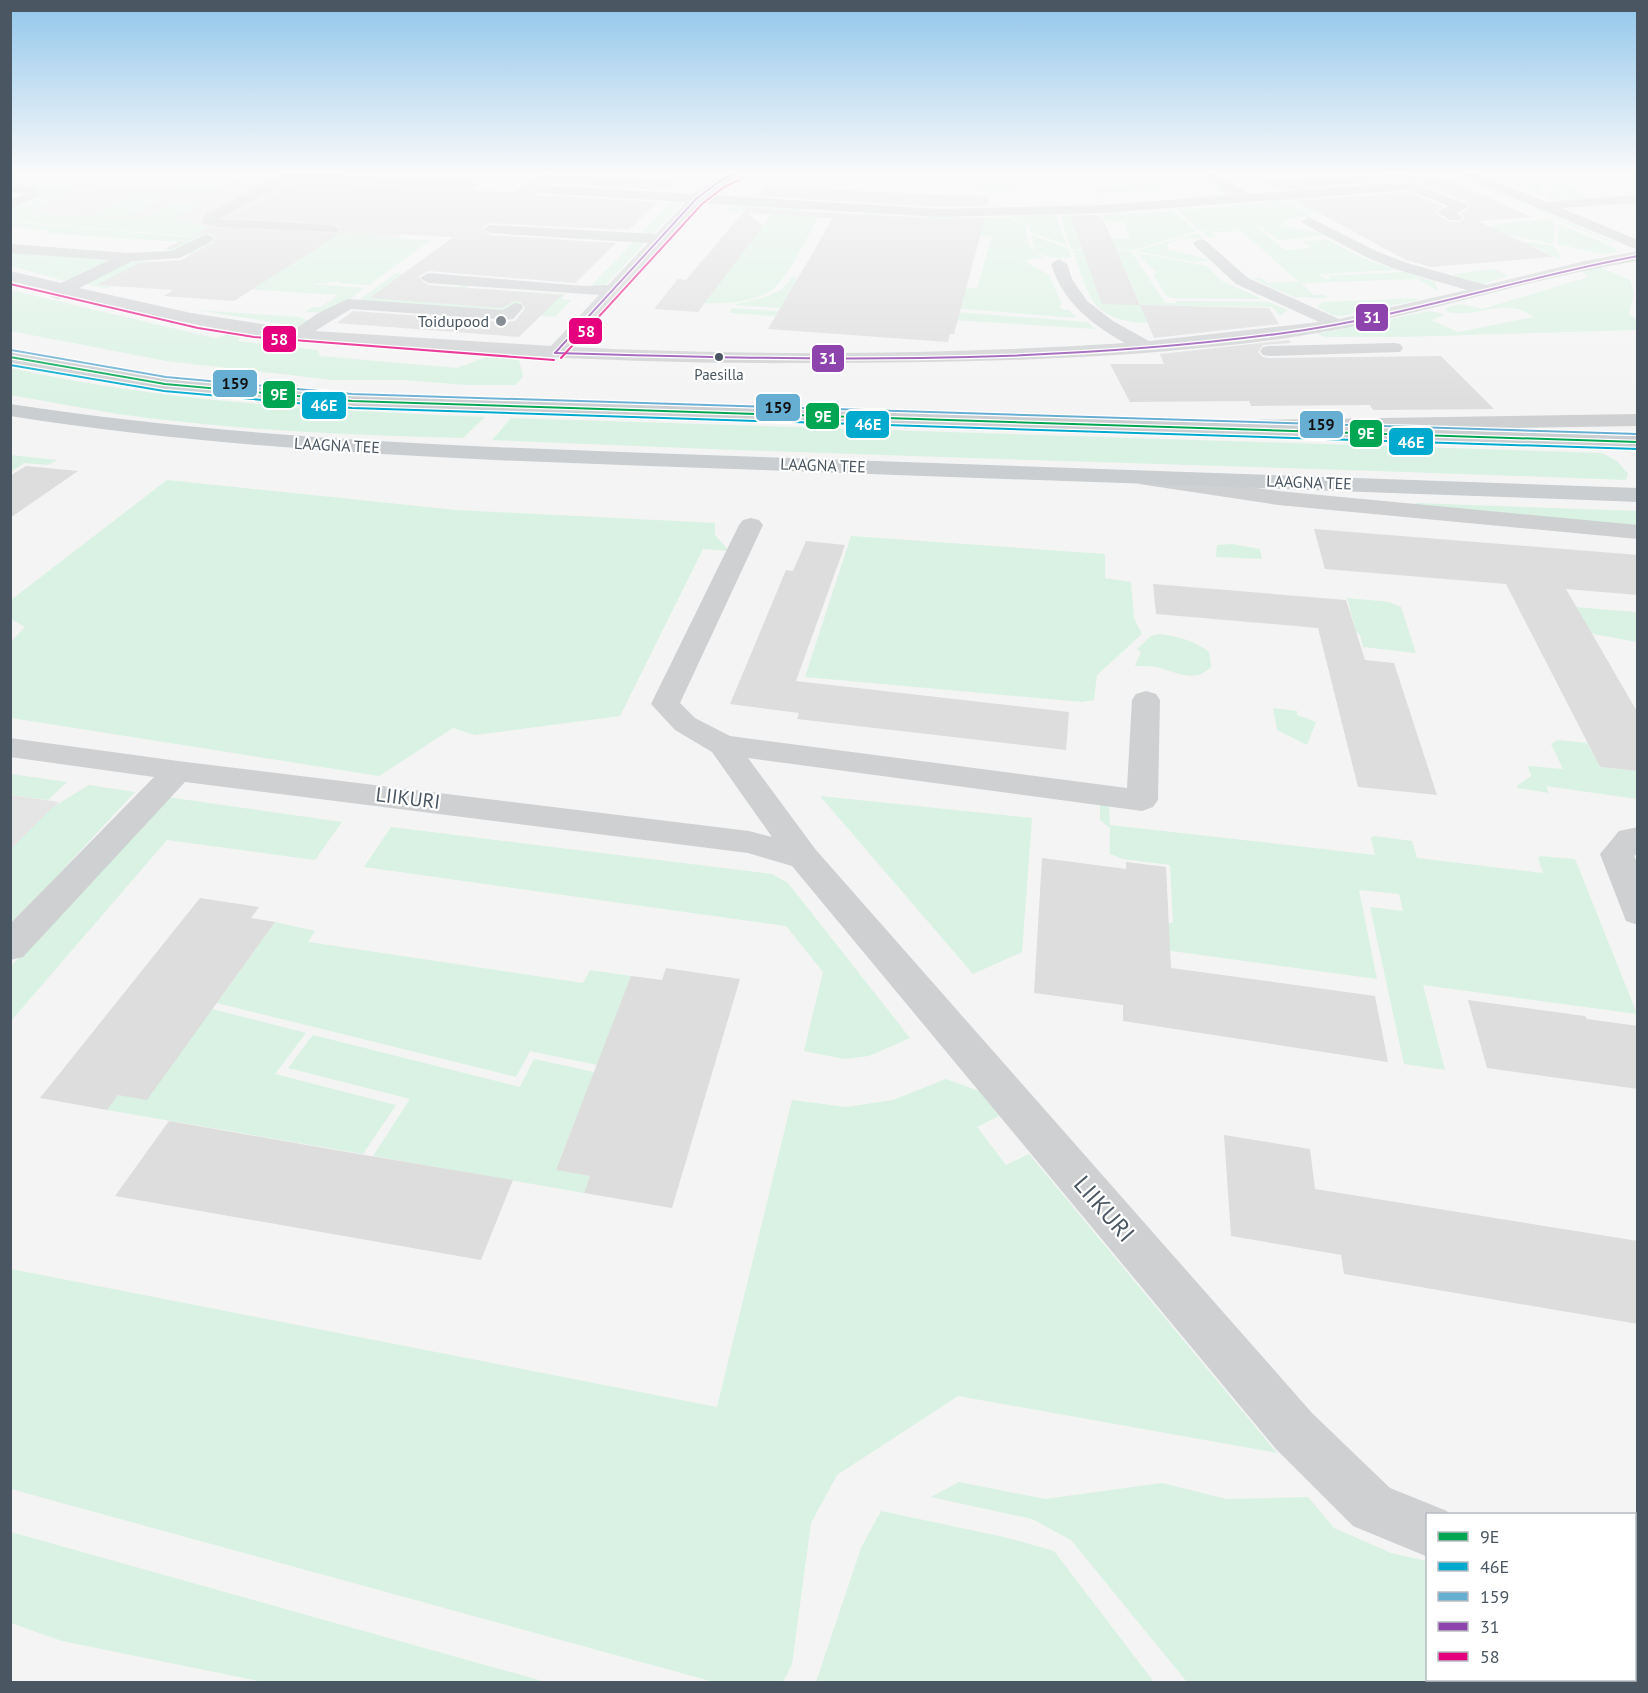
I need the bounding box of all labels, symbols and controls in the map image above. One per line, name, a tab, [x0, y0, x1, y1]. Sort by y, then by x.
line badge: 31	[1355, 303, 1389, 332]
text: 31	[1363, 307, 1381, 327]
place label: Toidupood	[418, 311, 489, 331]
marker: Toidupood	[494, 314, 508, 328]
line badge: 58	[568, 317, 603, 345]
text: 58	[577, 321, 595, 341]
line badge: 58	[262, 325, 297, 353]
text: 58	[270, 329, 288, 349]
line badge: 31	[811, 344, 845, 373]
text: 31	[819, 348, 837, 368]
marker: Paesilla	[713, 351, 725, 363]
place label: Paesilla	[694, 365, 744, 384]
line badge: 159	[212, 369, 258, 398]
text: 159	[221, 373, 249, 393]
line badge: 9E	[262, 380, 296, 409]
text: 9E	[270, 384, 288, 404]
line badge: 46E	[301, 391, 347, 420]
line badge: 159	[755, 393, 801, 422]
text: 46E	[311, 395, 337, 415]
text: 159	[764, 397, 792, 417]
line badge: 9E	[805, 402, 840, 430]
text: 9E	[814, 406, 832, 426]
line badge: 46E	[845, 410, 890, 439]
line badge: 159	[1299, 410, 1344, 439]
text: 46E	[855, 414, 881, 434]
text: 159	[1307, 414, 1335, 434]
line badge: 9E	[1349, 419, 1383, 448]
text: 9E	[1357, 423, 1375, 443]
line badge: 46E	[1388, 427, 1434, 456]
text: 46E	[1398, 432, 1424, 452]
street label: LAAGNA TEE	[294, 433, 380, 457]
street label: LAAGNA TEE	[780, 454, 866, 476]
street label: LAAGNA TEE	[1266, 471, 1352, 493]
street label: LIIKURI	[374, 781, 442, 815]
street label: LIIKURI	[1067, 1169, 1142, 1248]
legend	[1426, 1513, 1636, 1681]
text: 9E	[1480, 1525, 1499, 1548]
text: 46E	[1480, 1555, 1509, 1578]
text: 159	[1480, 1585, 1509, 1608]
text: 31	[1480, 1615, 1500, 1638]
text: 58	[1480, 1645, 1500, 1668]

